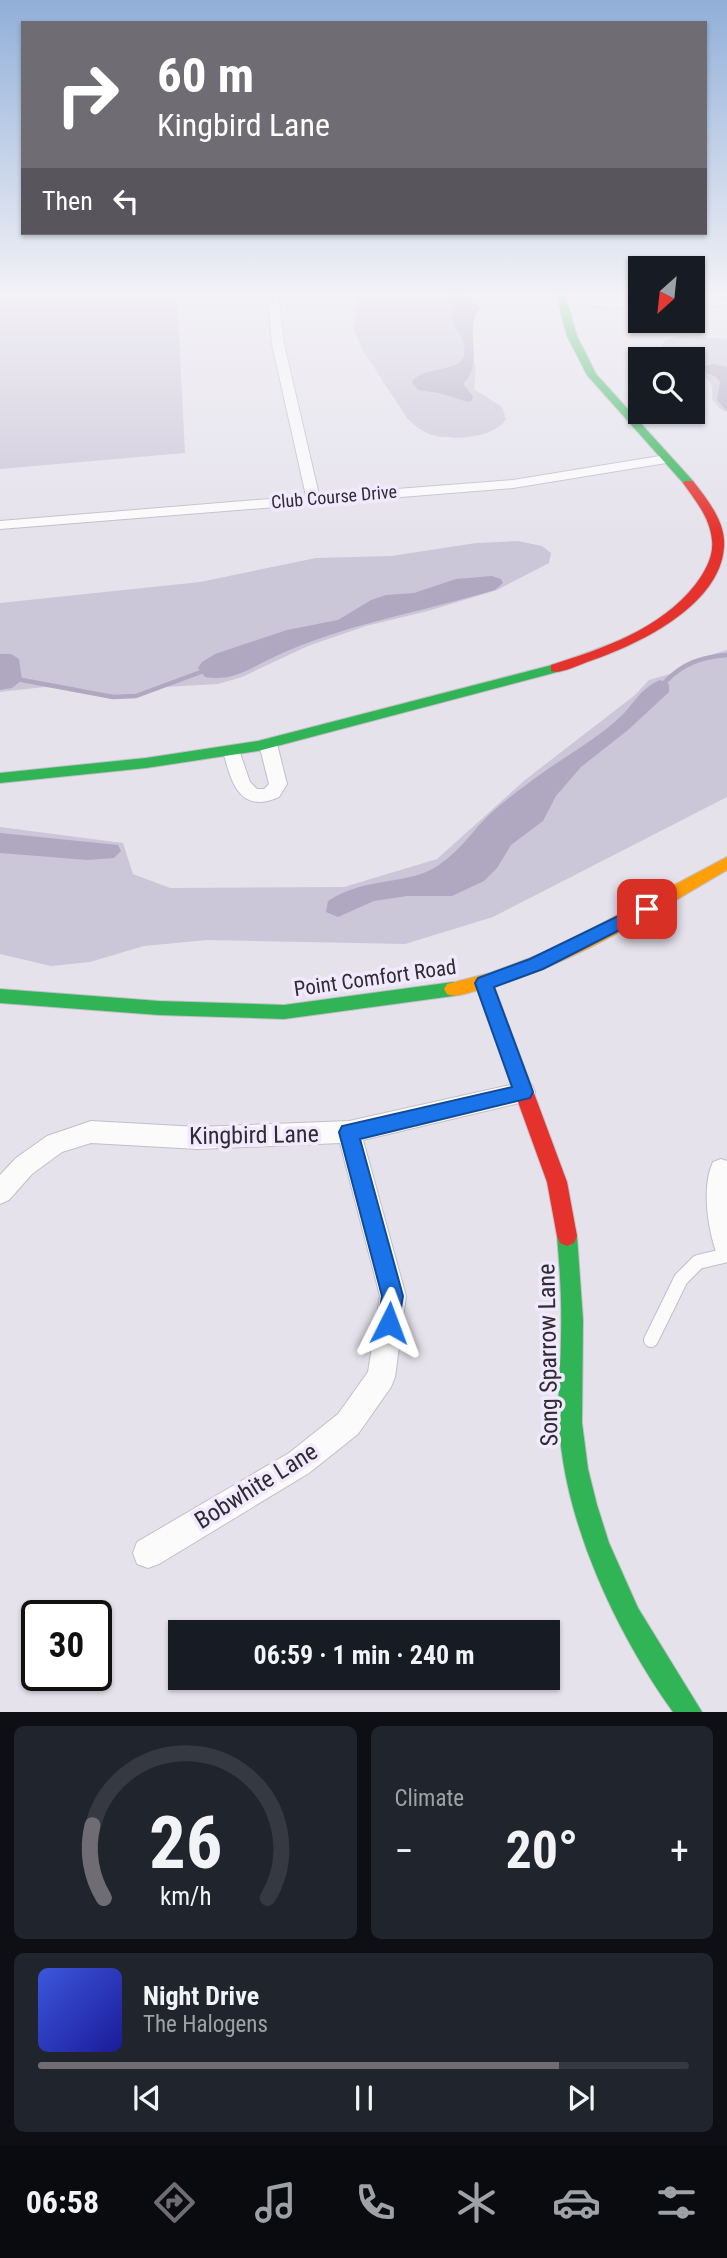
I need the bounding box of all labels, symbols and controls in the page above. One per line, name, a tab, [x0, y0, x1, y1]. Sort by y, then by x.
text: 60 m	[157, 47, 254, 104]
icon: right	[42, 49, 133, 140]
text: Kingbird Lane	[157, 106, 330, 144]
icon: left	[107, 182, 145, 220]
text: Then	[42, 186, 93, 216]
north arrow	[628, 256, 705, 332]
map controls	[628, 256, 705, 424]
button: search	[628, 347, 705, 424]
street label: Club Course Drive	[270, 481, 398, 512]
pin	[617, 879, 677, 939]
icon: arrive	[628, 890, 666, 928]
street label: Point Comfort Road	[292, 955, 458, 1001]
street label: Kingbird Lane	[189, 1120, 319, 1150]
street label: Song Sparrow Lane	[532, 1263, 564, 1447]
position arrow	[352, 1286, 426, 1360]
street label: Bobwhite Lane	[190, 1437, 322, 1535]
speed limit sign: 30	[21, 1600, 112, 1691]
text: 06:59 · 1 min · 240 m	[254, 1640, 474, 1670]
text: Climate	[395, 1785, 464, 1812]
text: 26	[148, 1801, 222, 1887]
text: 20°	[505, 1820, 578, 1881]
text: −	[395, 1829, 414, 1873]
text: +	[670, 1829, 689, 1873]
text: km/h	[160, 1882, 211, 1911]
text: Night Drive	[143, 1981, 259, 2011]
text: The Halogens	[143, 2011, 268, 2038]
icon: previous	[128, 2079, 166, 2117]
icon: pause	[345, 2079, 383, 2117]
icon: next	[562, 2079, 600, 2117]
icon: directions	[150, 2178, 199, 2227]
icon: music	[251, 2178, 300, 2227]
icon: phone	[351, 2178, 400, 2227]
icon: climate	[452, 2178, 501, 2227]
icon: car	[552, 2178, 601, 2227]
icon: filters	[652, 2178, 701, 2227]
text: 06:58	[26, 2183, 99, 2221]

